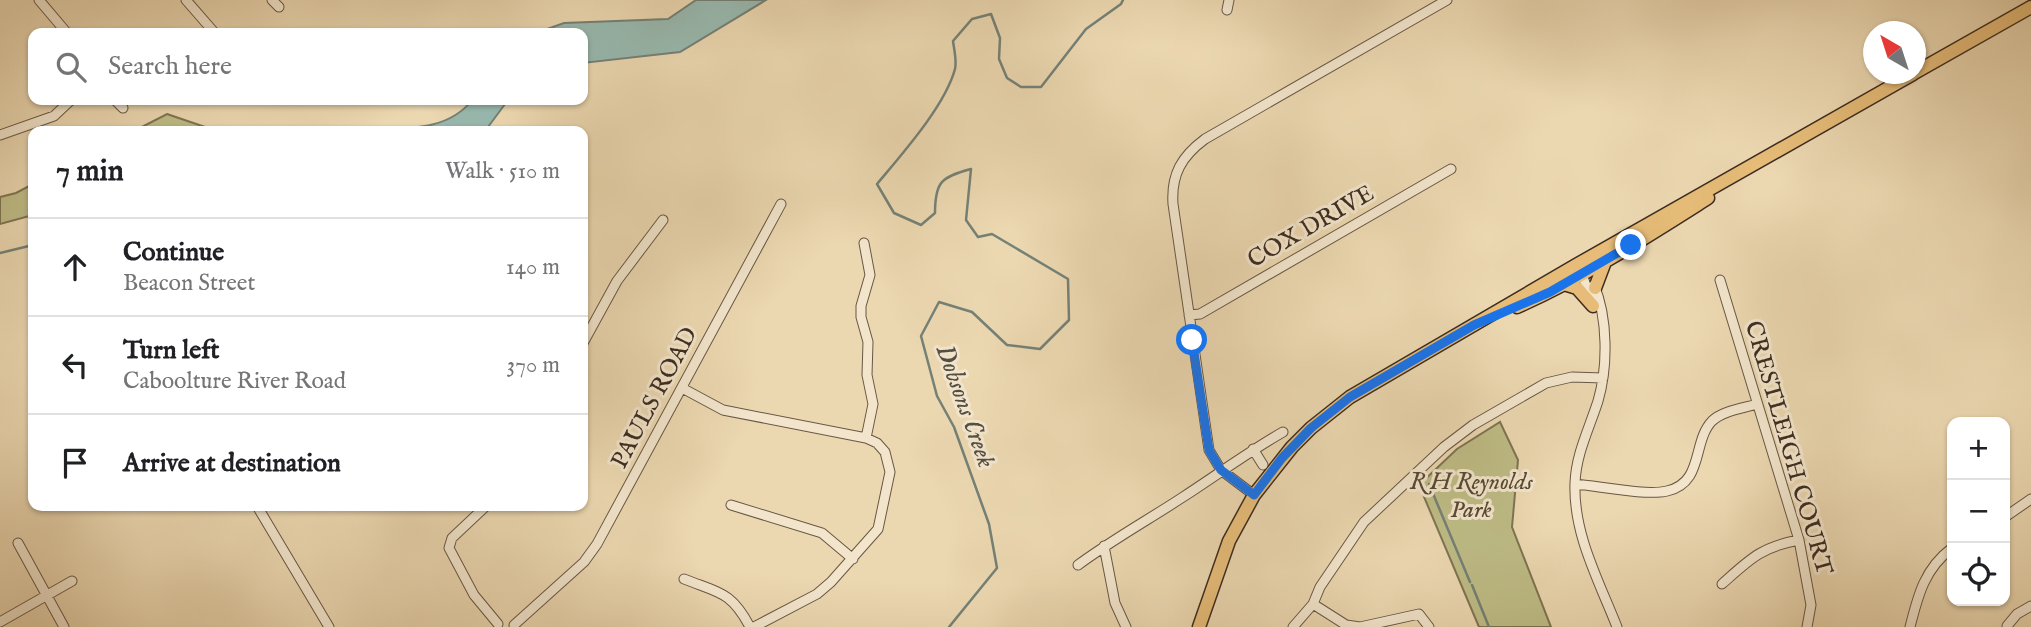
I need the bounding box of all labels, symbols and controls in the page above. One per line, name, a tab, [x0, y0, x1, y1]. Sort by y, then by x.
north arrow	[1863, 21, 1926, 84]
search box	[28, 28, 588, 105]
icon: search	[52, 48, 90, 86]
text: Search here	[108, 50, 232, 83]
text: 7 min	[56, 153, 124, 191]
text: Walk · 510 m	[445, 157, 560, 186]
street label: COX DRIVE	[1242, 178, 1380, 276]
route end	[1615, 229, 1646, 260]
text: Continue	[123, 236, 224, 269]
icon: ahead	[56, 248, 94, 286]
text: 140 m	[506, 253, 560, 282]
text: Beacon Street	[123, 269, 255, 298]
street label: CRESTLEIGH COURT	[1737, 317, 1839, 579]
street label: PAULS ROAD	[605, 322, 705, 474]
route start	[1176, 324, 1207, 355]
text: Turn left	[123, 334, 220, 367]
water label: Dobsons Creek	[927, 340, 1003, 473]
icon: left	[56, 346, 94, 384]
text: 370 m	[507, 351, 560, 380]
text: Caboolture River Road	[123, 367, 346, 396]
map controls	[1947, 417, 2010, 606]
button: +	[1947, 417, 2010, 480]
icon: arrive	[56, 444, 94, 482]
text: Arrive at destination	[123, 447, 341, 480]
park label: R H Reynolds Park	[1409, 467, 1534, 526]
button: −	[1947, 480, 2010, 543]
button: locate	[1947, 543, 2010, 606]

